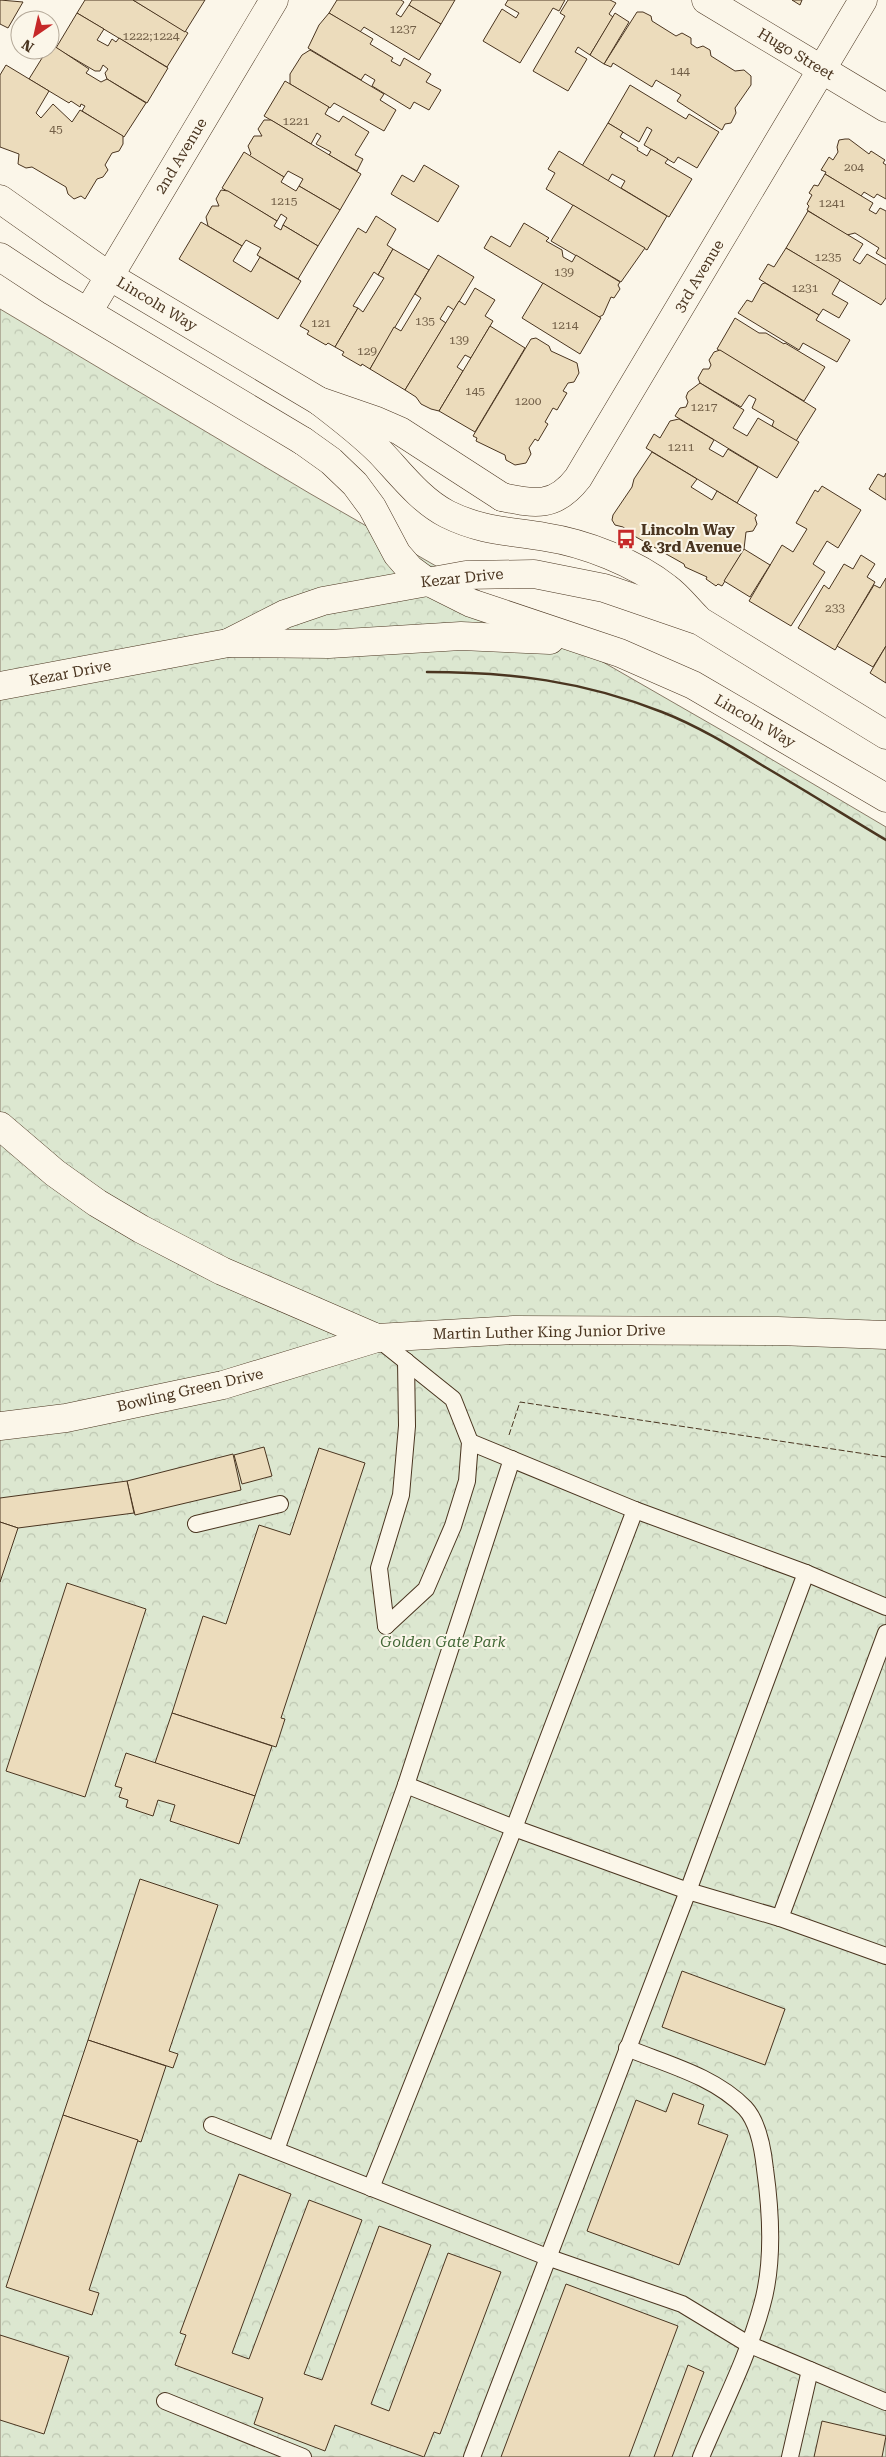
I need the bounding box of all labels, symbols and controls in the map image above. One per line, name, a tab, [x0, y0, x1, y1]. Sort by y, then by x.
north arrow	[10, 10, 60, 60]
house number: 1237	[390, 22, 417, 36]
street label: Hugo Street	[755, 24, 838, 84]
house number: 1222;1224	[122, 29, 180, 43]
text: N	[19, 36, 37, 55]
house number: 144	[670, 64, 690, 78]
house number: 1221	[283, 114, 310, 128]
street label: 2nd Avenue	[151, 115, 211, 197]
house number: 45	[49, 122, 63, 136]
house number: 204	[844, 160, 864, 174]
house number: 1215	[271, 194, 298, 208]
house number: 1241	[819, 196, 846, 210]
street label: 3rd Avenue	[670, 236, 728, 316]
house number: 1235	[815, 250, 842, 264]
house number: 139	[554, 265, 574, 279]
street label: Lincoln Way	[114, 273, 201, 335]
house number: 1231	[792, 281, 819, 295]
house number: 135	[415, 314, 435, 328]
house number: 121	[311, 316, 331, 330]
house number: 1214	[552, 318, 579, 332]
house number: 139	[449, 333, 469, 347]
house number: 129	[357, 344, 377, 358]
house number: 145	[465, 384, 485, 398]
house number: 1200	[515, 394, 542, 408]
house number: 1217	[691, 400, 718, 414]
house number: 1211	[668, 440, 695, 454]
place label: Lincoln Way & 3rd Avenue	[641, 521, 742, 556]
bus stop icon: Lincoln Way & 3rd Avenue	[615, 528, 637, 550]
street label: Kezar Drive	[420, 565, 504, 591]
house number: 233	[825, 601, 845, 615]
street label: Kezar Drive	[27, 656, 113, 690]
street label: Lincoln Way	[711, 691, 799, 752]
street label: Martin Luther King Junior Drive	[432, 1321, 666, 1343]
street label: Bowling Green Drive	[115, 1364, 265, 1416]
park label: Golden Gate Park	[380, 1633, 506, 1651]

